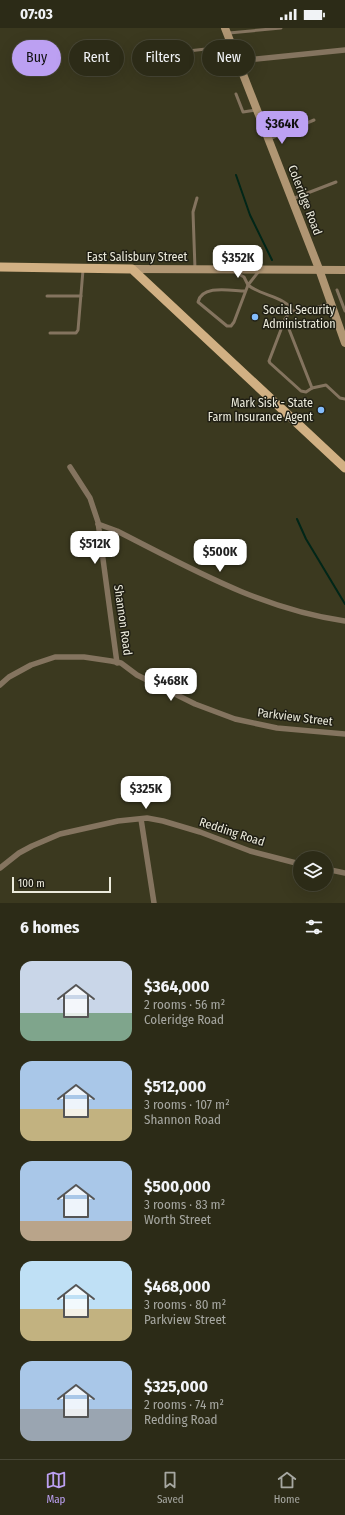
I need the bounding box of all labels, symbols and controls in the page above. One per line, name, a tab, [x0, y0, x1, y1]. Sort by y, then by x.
text: 07:03	[20, 5, 53, 23]
chip: Buy	[12, 40, 61, 76]
chip: Rent	[69, 40, 124, 76]
chip: Filters	[132, 40, 194, 76]
chip: New	[202, 40, 255, 76]
pin: $364K	[254, 111, 310, 145]
text: $364K	[265, 116, 299, 131]
street label: Coleridge Road	[285, 163, 325, 237]
pin: $352K	[210, 245, 266, 279]
street label: East Salisbury Street	[87, 250, 187, 264]
text: $352K	[222, 250, 254, 265]
place label: Social Security Administration	[263, 303, 336, 331]
marker: Social Security Administration	[250, 312, 260, 322]
place label: Mark Sisk - State Farm Insurance Agent	[208, 396, 313, 424]
marker: Mark Sisk - State Farm Insurance Agent	[316, 405, 326, 415]
pin: $512K	[67, 531, 123, 565]
text: $512K	[79, 536, 111, 551]
pin: $500K	[192, 539, 248, 573]
text: $500K	[203, 544, 237, 559]
street label: Shannon Road	[111, 584, 135, 656]
pin: $468K	[143, 668, 199, 702]
text: $468K	[154, 673, 188, 688]
street label: Parkview Street	[257, 705, 334, 729]
pin: $325K	[118, 776, 174, 810]
text: $325K	[130, 781, 162, 796]
street label: Redding Road	[198, 815, 266, 849]
map controls	[293, 851, 333, 891]
button: layers	[293, 851, 333, 891]
scale bar	[12, 875, 111, 894]
text: 100 m	[18, 877, 45, 890]
icon: filters	[303, 916, 325, 938]
text: 6 homes	[20, 917, 79, 938]
text: $364,000	[144, 976, 210, 997]
icon: home	[52, 977, 100, 1025]
text: 2 rooms · 56 m²	[144, 997, 225, 1012]
text: Coleridge Road	[144, 1012, 224, 1027]
text: $512,000	[144, 1076, 206, 1097]
icon: home	[52, 1077, 100, 1125]
text: 3 rooms · 107 m²	[144, 1097, 230, 1112]
text: Shannon Road	[144, 1112, 221, 1127]
text: $500,000	[144, 1176, 211, 1197]
icon: home	[52, 1177, 100, 1225]
text: 3 rooms · 83 m²	[144, 1197, 225, 1212]
text: Worth Street	[144, 1212, 211, 1227]
text: $468,000	[144, 1276, 211, 1297]
icon: home	[52, 1277, 100, 1325]
text: 3 rooms · 80 m²	[144, 1297, 226, 1312]
text: Parkview Street	[144, 1312, 226, 1327]
text: $325,000	[144, 1376, 208, 1397]
icon: home	[52, 1377, 100, 1425]
text: 2 rooms · 74 m²	[144, 1397, 224, 1412]
text: Redding Road	[144, 1412, 218, 1427]
tab: Map	[45, 1469, 67, 1506]
tab: Saved	[157, 1469, 184, 1506]
tab: Home	[274, 1469, 300, 1506]

